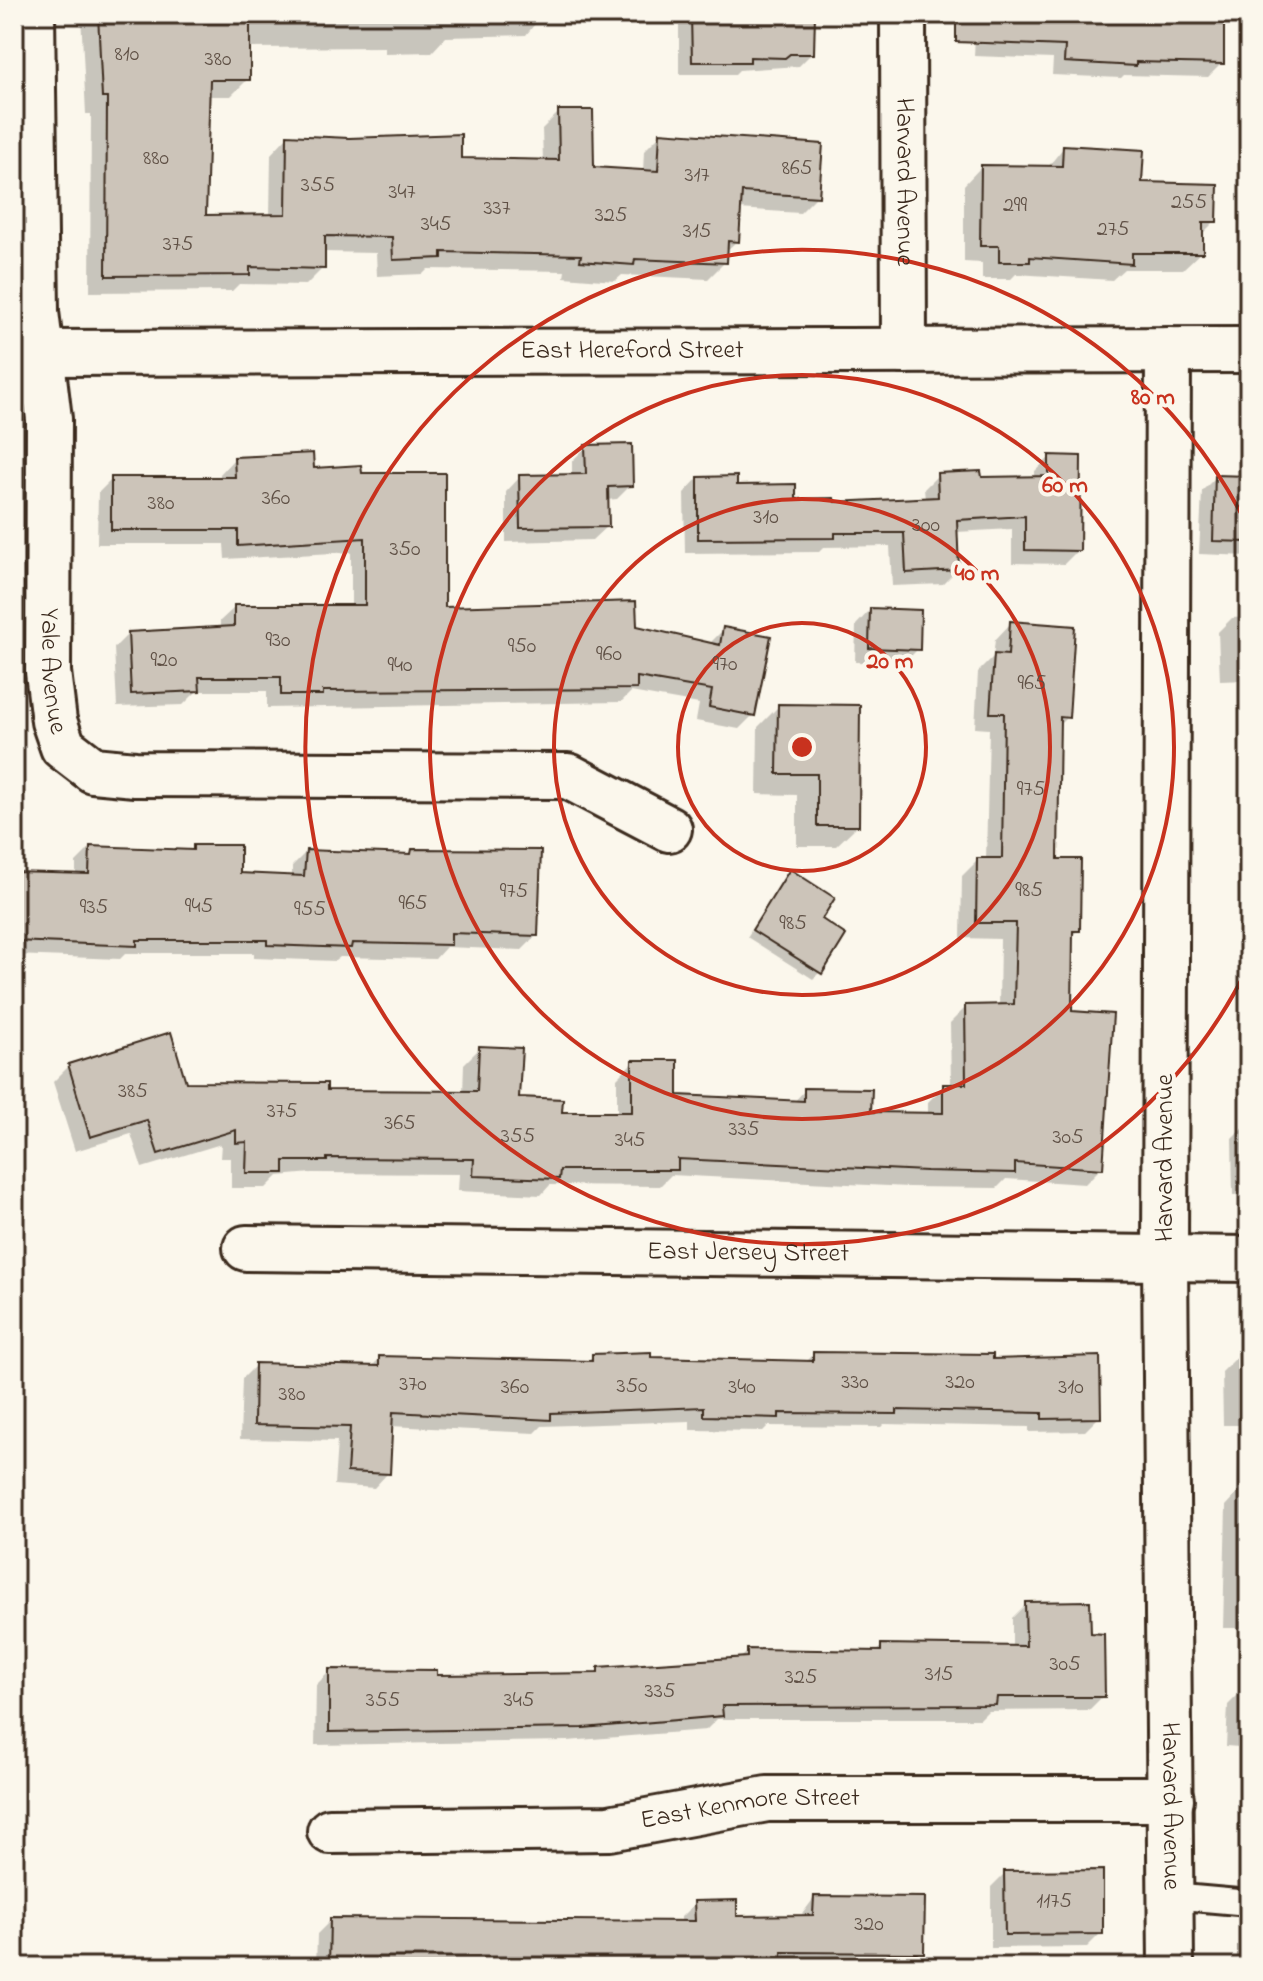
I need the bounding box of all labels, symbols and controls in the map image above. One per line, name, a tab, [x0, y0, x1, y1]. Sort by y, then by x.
house number: 810	[115, 39, 139, 71]
house number: 380	[205, 44, 231, 76]
street label: Harvard Avenue	[884, 98, 923, 267]
house number: 880	[143, 143, 169, 175]
house number: 865	[782, 153, 812, 185]
house number: 317	[684, 160, 710, 192]
house number: 355	[301, 170, 335, 202]
house number: 347	[388, 177, 416, 209]
house number: 255	[1171, 187, 1207, 219]
house number: 299	[1003, 190, 1027, 222]
house number: 337	[483, 193, 511, 225]
house number: 325	[595, 200, 627, 232]
house number: 345	[421, 209, 451, 241]
house number: 275	[1097, 214, 1129, 246]
house number: 315	[683, 216, 711, 248]
house number: 375	[163, 229, 193, 261]
street label: East Hereford Street	[520, 332, 744, 371]
text: 80 m	[1130, 381, 1175, 416]
text: 60 m	[1042, 469, 1088, 504]
house number: 360	[262, 483, 290, 515]
house number: 380	[148, 488, 174, 520]
house number: 310	[753, 502, 779, 534]
house number: 300	[912, 510, 940, 542]
house number: 350	[389, 534, 421, 566]
text: 40 m	[955, 557, 1000, 592]
street label: Yale Avenue	[29, 608, 76, 740]
house number: 930	[265, 625, 291, 657]
house number: 950	[508, 631, 536, 663]
house number: 960	[596, 639, 622, 671]
house number: 920	[150, 645, 178, 677]
text: 20 m	[866, 645, 914, 680]
house number: 970	[712, 649, 738, 681]
house number: 940	[387, 650, 413, 682]
house number: 965	[1018, 668, 1046, 700]
centre of rings	[788, 733, 816, 761]
house number: 975	[1017, 774, 1045, 806]
house number: 985	[1015, 875, 1043, 907]
house number: 975	[500, 876, 528, 908]
house number: 965	[399, 888, 427, 920]
house number: 945	[185, 891, 213, 923]
house number: 935	[80, 892, 108, 924]
house number: 955	[294, 894, 326, 926]
house number: 985	[779, 908, 807, 940]
street label: Harvard Avenue	[1147, 1074, 1185, 1242]
house number: 385	[118, 1076, 148, 1108]
house number: 375	[267, 1096, 297, 1128]
house number: 365	[384, 1108, 416, 1140]
house number: 335	[729, 1114, 759, 1146]
house number: 355	[501, 1121, 535, 1153]
house number: 305	[1052, 1122, 1084, 1154]
house number: 345	[615, 1125, 645, 1157]
street label: East Jersey Street	[647, 1233, 850, 1274]
house number: 330	[841, 1367, 869, 1399]
house number: 320	[945, 1367, 975, 1399]
house number: 370	[399, 1369, 427, 1401]
house number: 350	[616, 1371, 648, 1403]
house number: 360	[501, 1372, 529, 1404]
house number: 340	[728, 1372, 756, 1404]
house number: 310	[1058, 1372, 1084, 1404]
house number: 380	[279, 1379, 305, 1411]
house number: 305	[1049, 1649, 1081, 1681]
house number: 315	[925, 1659, 953, 1691]
house number: 325	[785, 1662, 817, 1694]
house number: 335	[645, 1676, 675, 1708]
house number: 355	[366, 1685, 400, 1717]
house number: 345	[504, 1685, 534, 1717]
street label: Harvard Avenue	[1150, 1722, 1189, 1891]
street label: East Kenmore Street	[638, 1780, 860, 1841]
house number: 1175	[1036, 1886, 1072, 1918]
house number: 320	[854, 1909, 884, 1941]

